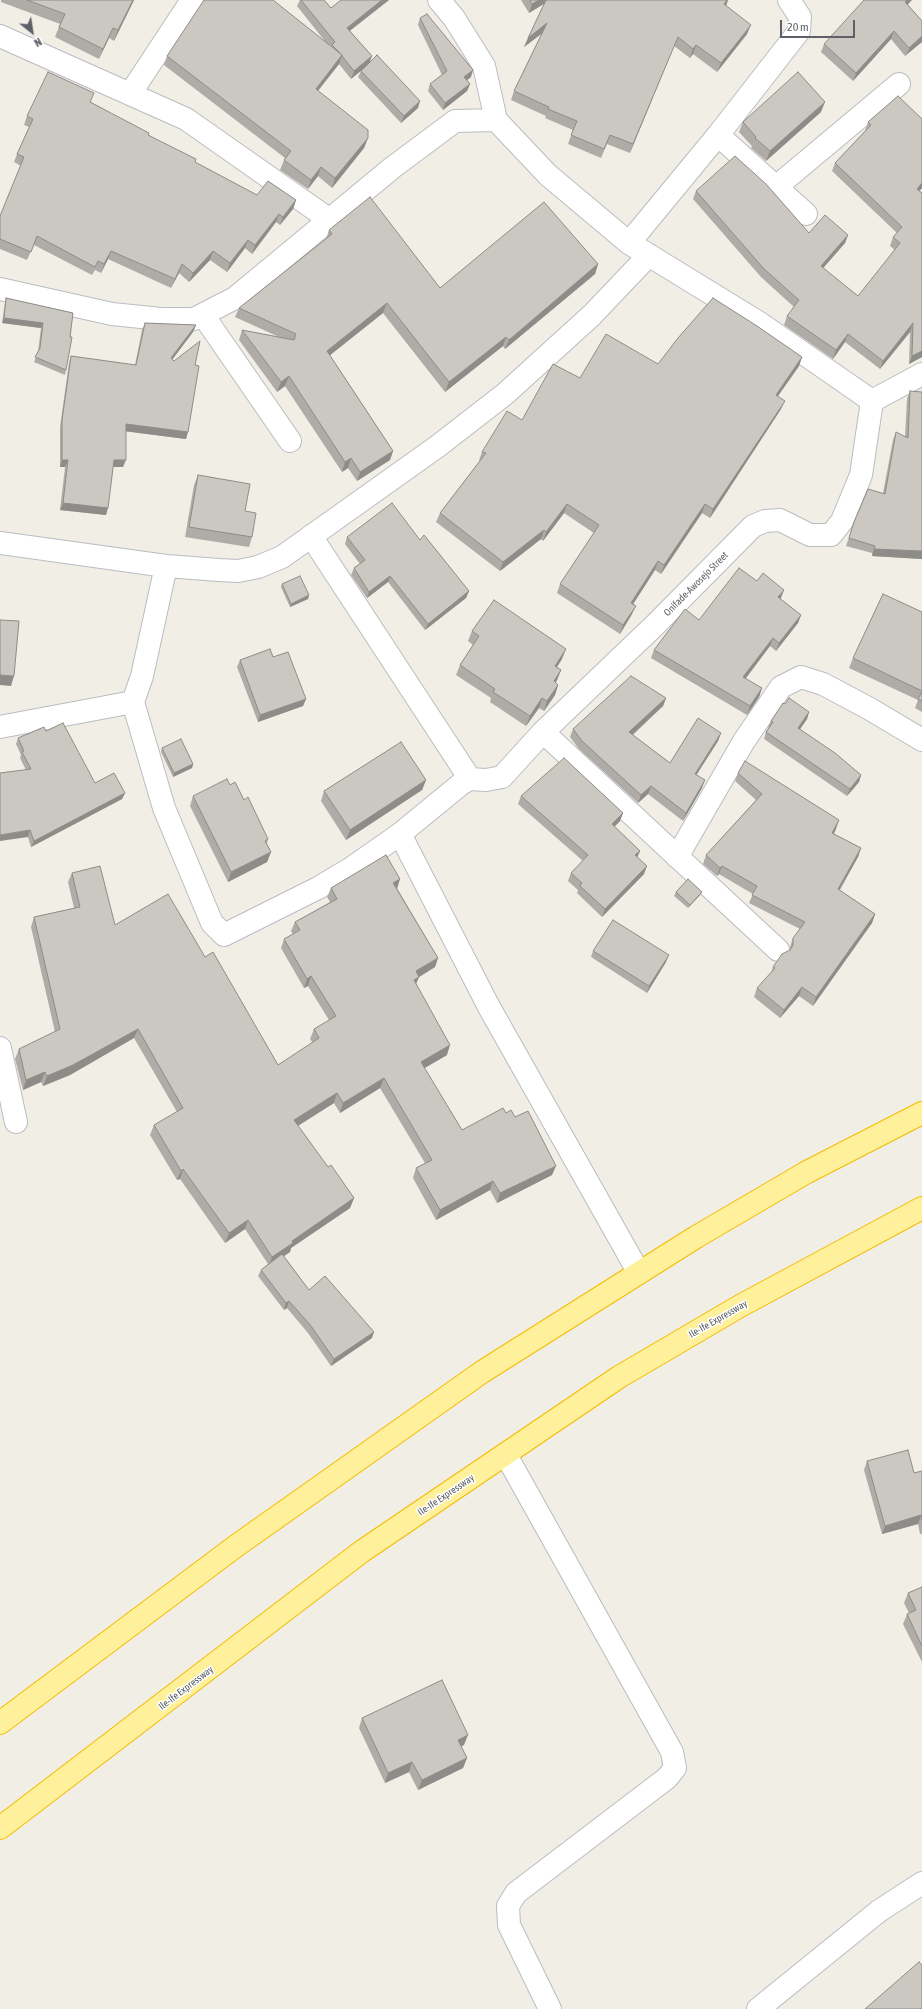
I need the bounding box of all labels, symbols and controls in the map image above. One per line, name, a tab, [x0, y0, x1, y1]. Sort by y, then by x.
north arrow	[12, 12, 52, 52]
scale bar	[782, 12, 857, 38]
text: 20 m	[787, 20, 809, 34]
text: N	[32, 36, 44, 49]
street label: Onifade-Awosejo Street	[661, 549, 731, 619]
street label: Ile-Ife Expressway	[687, 1297, 749, 1341]
street label: Ile-Ife Expressway	[415, 1472, 477, 1518]
street label: Ile-Ife Expressway	[156, 1663, 216, 1713]

